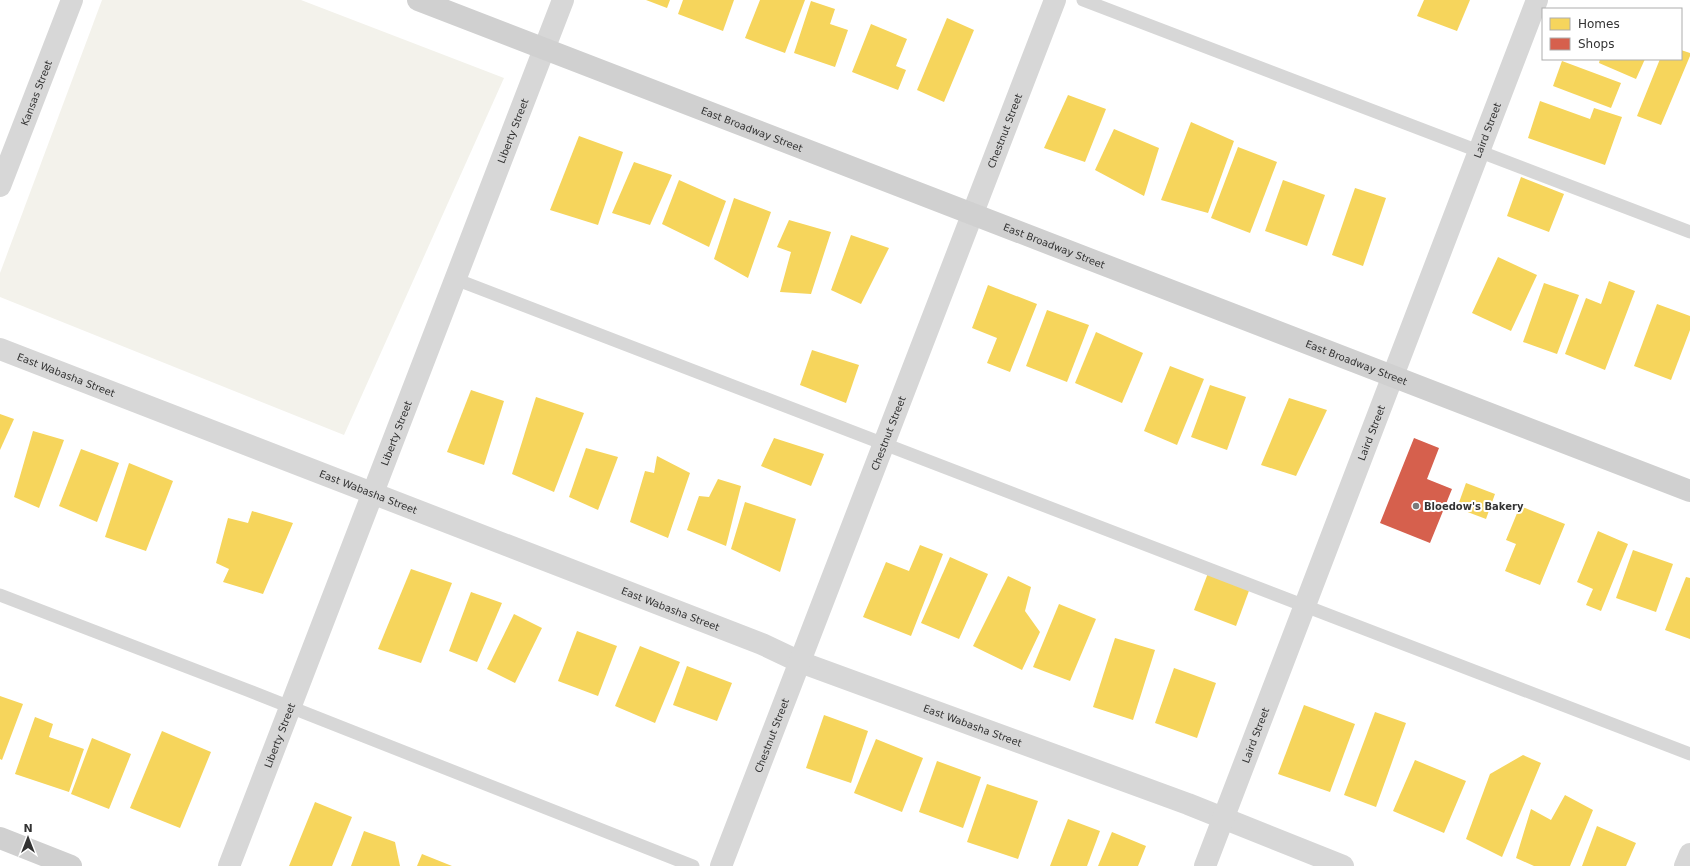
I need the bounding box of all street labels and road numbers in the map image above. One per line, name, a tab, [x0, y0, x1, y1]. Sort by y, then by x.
street label: Kansas Street	[19, 59, 54, 127]
street label: Chestnut Street	[986, 92, 1024, 170]
street label: Liberty Street	[496, 97, 531, 165]
street label: Laird Street	[1472, 101, 1503, 160]
street label: East Broadway Street	[699, 105, 804, 154]
street label: East Broadway Street	[1002, 221, 1107, 271]
street label: East Broadway Street	[1304, 338, 1409, 387]
street label: East Wabasha Street	[16, 351, 117, 399]
street label: Chestnut Street	[869, 394, 908, 472]
street label: Liberty Street	[379, 399, 414, 467]
street label: Laird Street	[1356, 404, 1387, 462]
street label: East Wabasha Street	[318, 468, 419, 516]
street label: East Wabasha Street	[620, 585, 721, 633]
street label: Chestnut Street	[753, 697, 791, 774]
street label: Liberty Street	[262, 702, 297, 769]
street label: East Wabasha Street	[922, 703, 1023, 749]
street label: Laird Street	[1240, 706, 1271, 765]

